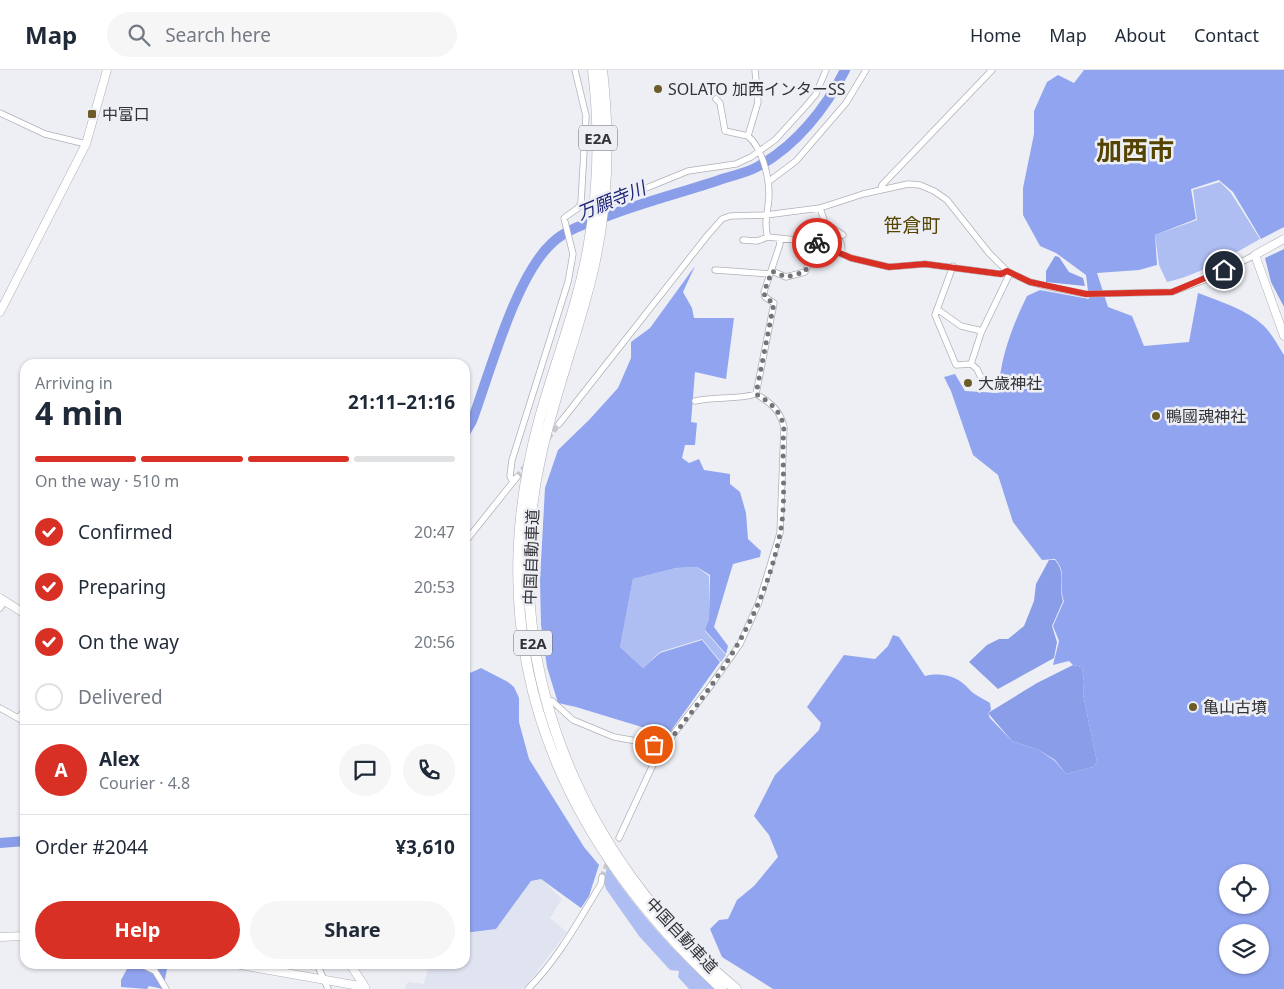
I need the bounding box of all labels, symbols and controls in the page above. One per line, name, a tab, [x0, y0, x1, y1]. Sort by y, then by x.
search box	[107, 12, 457, 57]
text: Map	[25, 18, 77, 51]
icon: search	[125, 21, 153, 49]
text: Search here	[165, 22, 271, 48]
text: Home	[970, 23, 1021, 47]
text: Map	[1049, 23, 1087, 47]
text: About	[1115, 23, 1166, 47]
text: Contact	[1194, 23, 1259, 47]
place label: SOLATO 加西インターSS	[668, 78, 846, 100]
marker: SOLATO 加西インターSS	[652, 83, 664, 95]
place label: 中富口	[102, 103, 150, 125]
marker: 中富口	[86, 108, 98, 120]
road number: E2A	[579, 126, 617, 150]
district label: 加西市	[1096, 132, 1174, 168]
water label: 万願寺川	[573, 175, 651, 225]
district label: 笹倉町	[883, 212, 941, 238]
courier	[792, 218, 842, 268]
icon: bike	[803, 229, 831, 257]
pin	[1203, 249, 1245, 291]
icon: home	[1210, 256, 1238, 284]
text: Arriving in	[35, 372, 113, 394]
place label: 大歳神社	[978, 372, 1042, 394]
marker: 大歳神社	[962, 377, 974, 389]
text: 21:11–21:16	[348, 389, 455, 415]
text: 4 min	[35, 391, 123, 434]
place label: 鴨國魂神社	[1166, 405, 1246, 427]
marker: 鴨國魂神社	[1150, 410, 1162, 422]
text: On the way · 510 m	[35, 470, 179, 492]
street label: 中国自動車道	[518, 509, 544, 605]
icon: check	[35, 518, 63, 546]
text: Confirmed	[78, 519, 173, 545]
text: 20:47	[414, 521, 455, 543]
icon: check	[35, 573, 63, 601]
text: Preparing	[78, 574, 166, 600]
text: 20:53	[414, 576, 455, 598]
icon: check	[35, 628, 63, 656]
text: On the way	[78, 629, 179, 655]
road number: E2A	[514, 630, 552, 656]
text: 20:56	[414, 631, 455, 653]
text: Delivered	[78, 684, 163, 710]
place label: 亀山古墳	[1203, 696, 1267, 718]
marker: 亀山古墳	[1187, 701, 1199, 713]
pin	[633, 724, 675, 766]
icon: bag	[640, 731, 668, 759]
button: chat	[339, 744, 391, 796]
button: phone	[403, 744, 455, 796]
text: Alex	[99, 746, 140, 772]
text: A	[54, 757, 68, 783]
text: Courier · 4.8	[99, 772, 190, 794]
text: Order #2044	[35, 834, 148, 860]
text: ¥3,610	[395, 834, 455, 860]
map controls	[1219, 864, 1269, 974]
button: locate	[1219, 864, 1269, 914]
street label: 中国自動車道	[641, 892, 723, 978]
button: Help	[35, 901, 240, 959]
button: Share	[250, 901, 455, 959]
button: layers	[1219, 924, 1269, 974]

